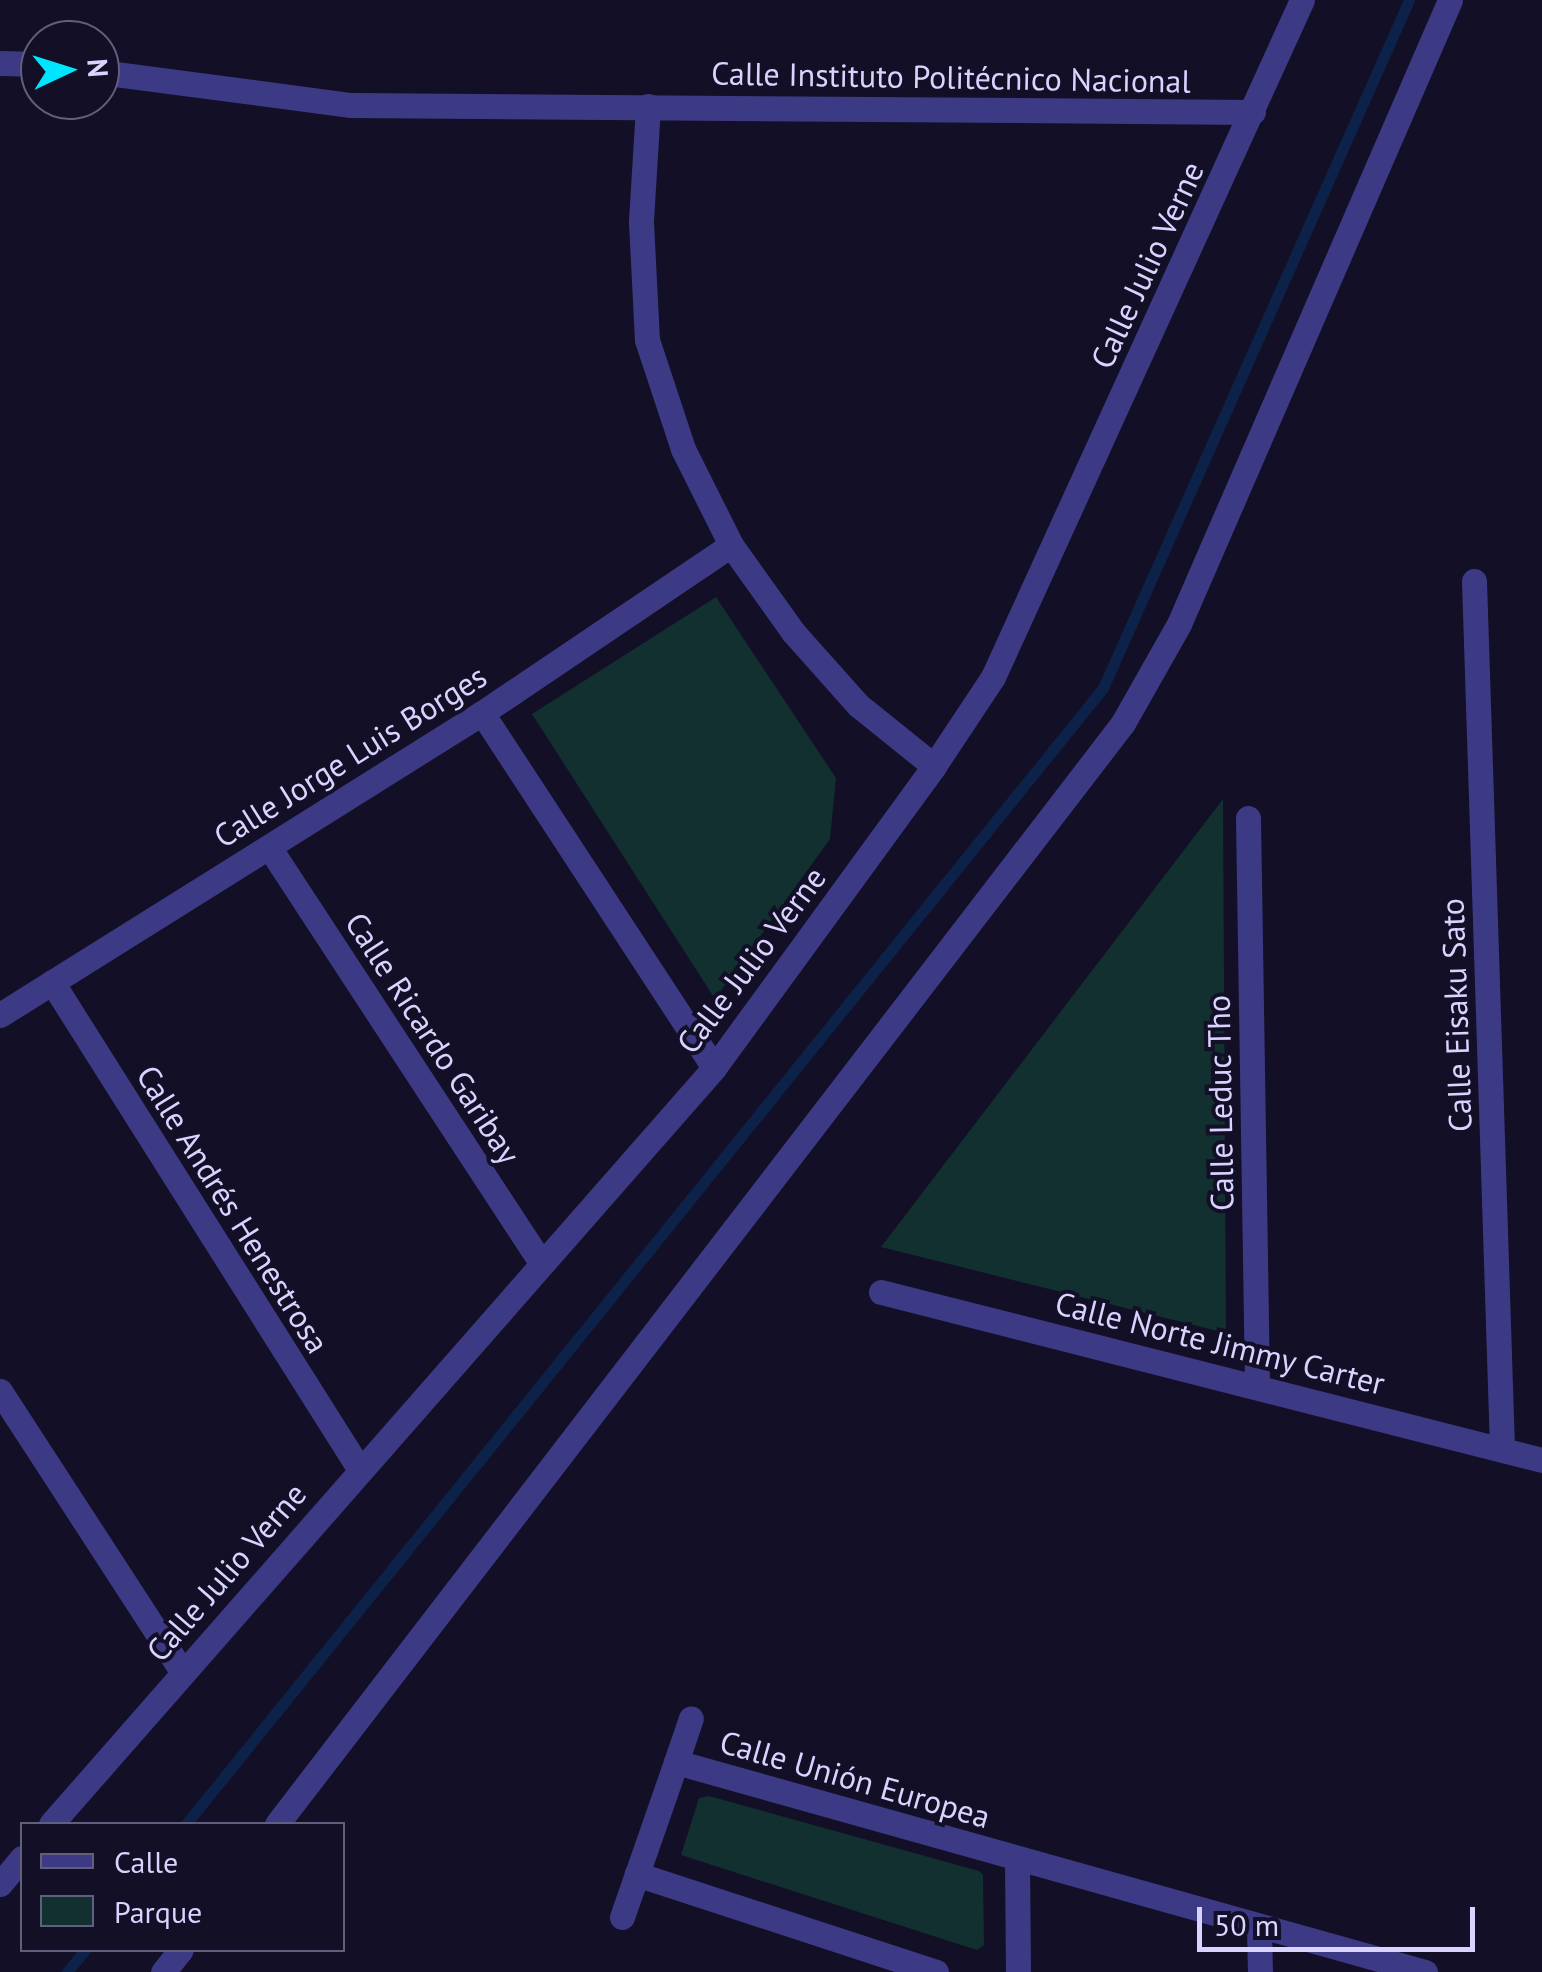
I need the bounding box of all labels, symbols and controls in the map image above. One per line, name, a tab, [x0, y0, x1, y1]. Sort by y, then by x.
north arrow	[20, 20, 120, 120]
street label: Calle Instituto Politécnico Nacional	[711, 54, 1191, 100]
text: N	[79, 58, 118, 78]
street label: Calle Julio Verne	[1082, 155, 1212, 375]
street label: Calle Jorge Luis Borges	[207, 657, 493, 855]
street label: Calle Julio Verne	[668, 859, 834, 1061]
street label: Calle Eisaku Sato	[1433, 898, 1479, 1132]
street label: Calle Ricardo Garibay	[337, 905, 529, 1171]
street label: Calle Leduc Tho	[1199, 994, 1241, 1212]
street label: Calle Andrés Henestrosa	[129, 1058, 337, 1360]
street label: Calle Norte Jimmy Carter	[1051, 1283, 1389, 1403]
street label: Calle Julio Verne	[138, 1475, 314, 1669]
street label: Calle Unión Europea	[716, 1722, 994, 1836]
legend	[20, 1822, 345, 1952]
text: Calle	[114, 1842, 178, 1881]
scale bar	[1202, 1887, 1480, 1949]
text: Parque	[114, 1892, 202, 1931]
text: 50 m	[1214, 1905, 1279, 1944]

